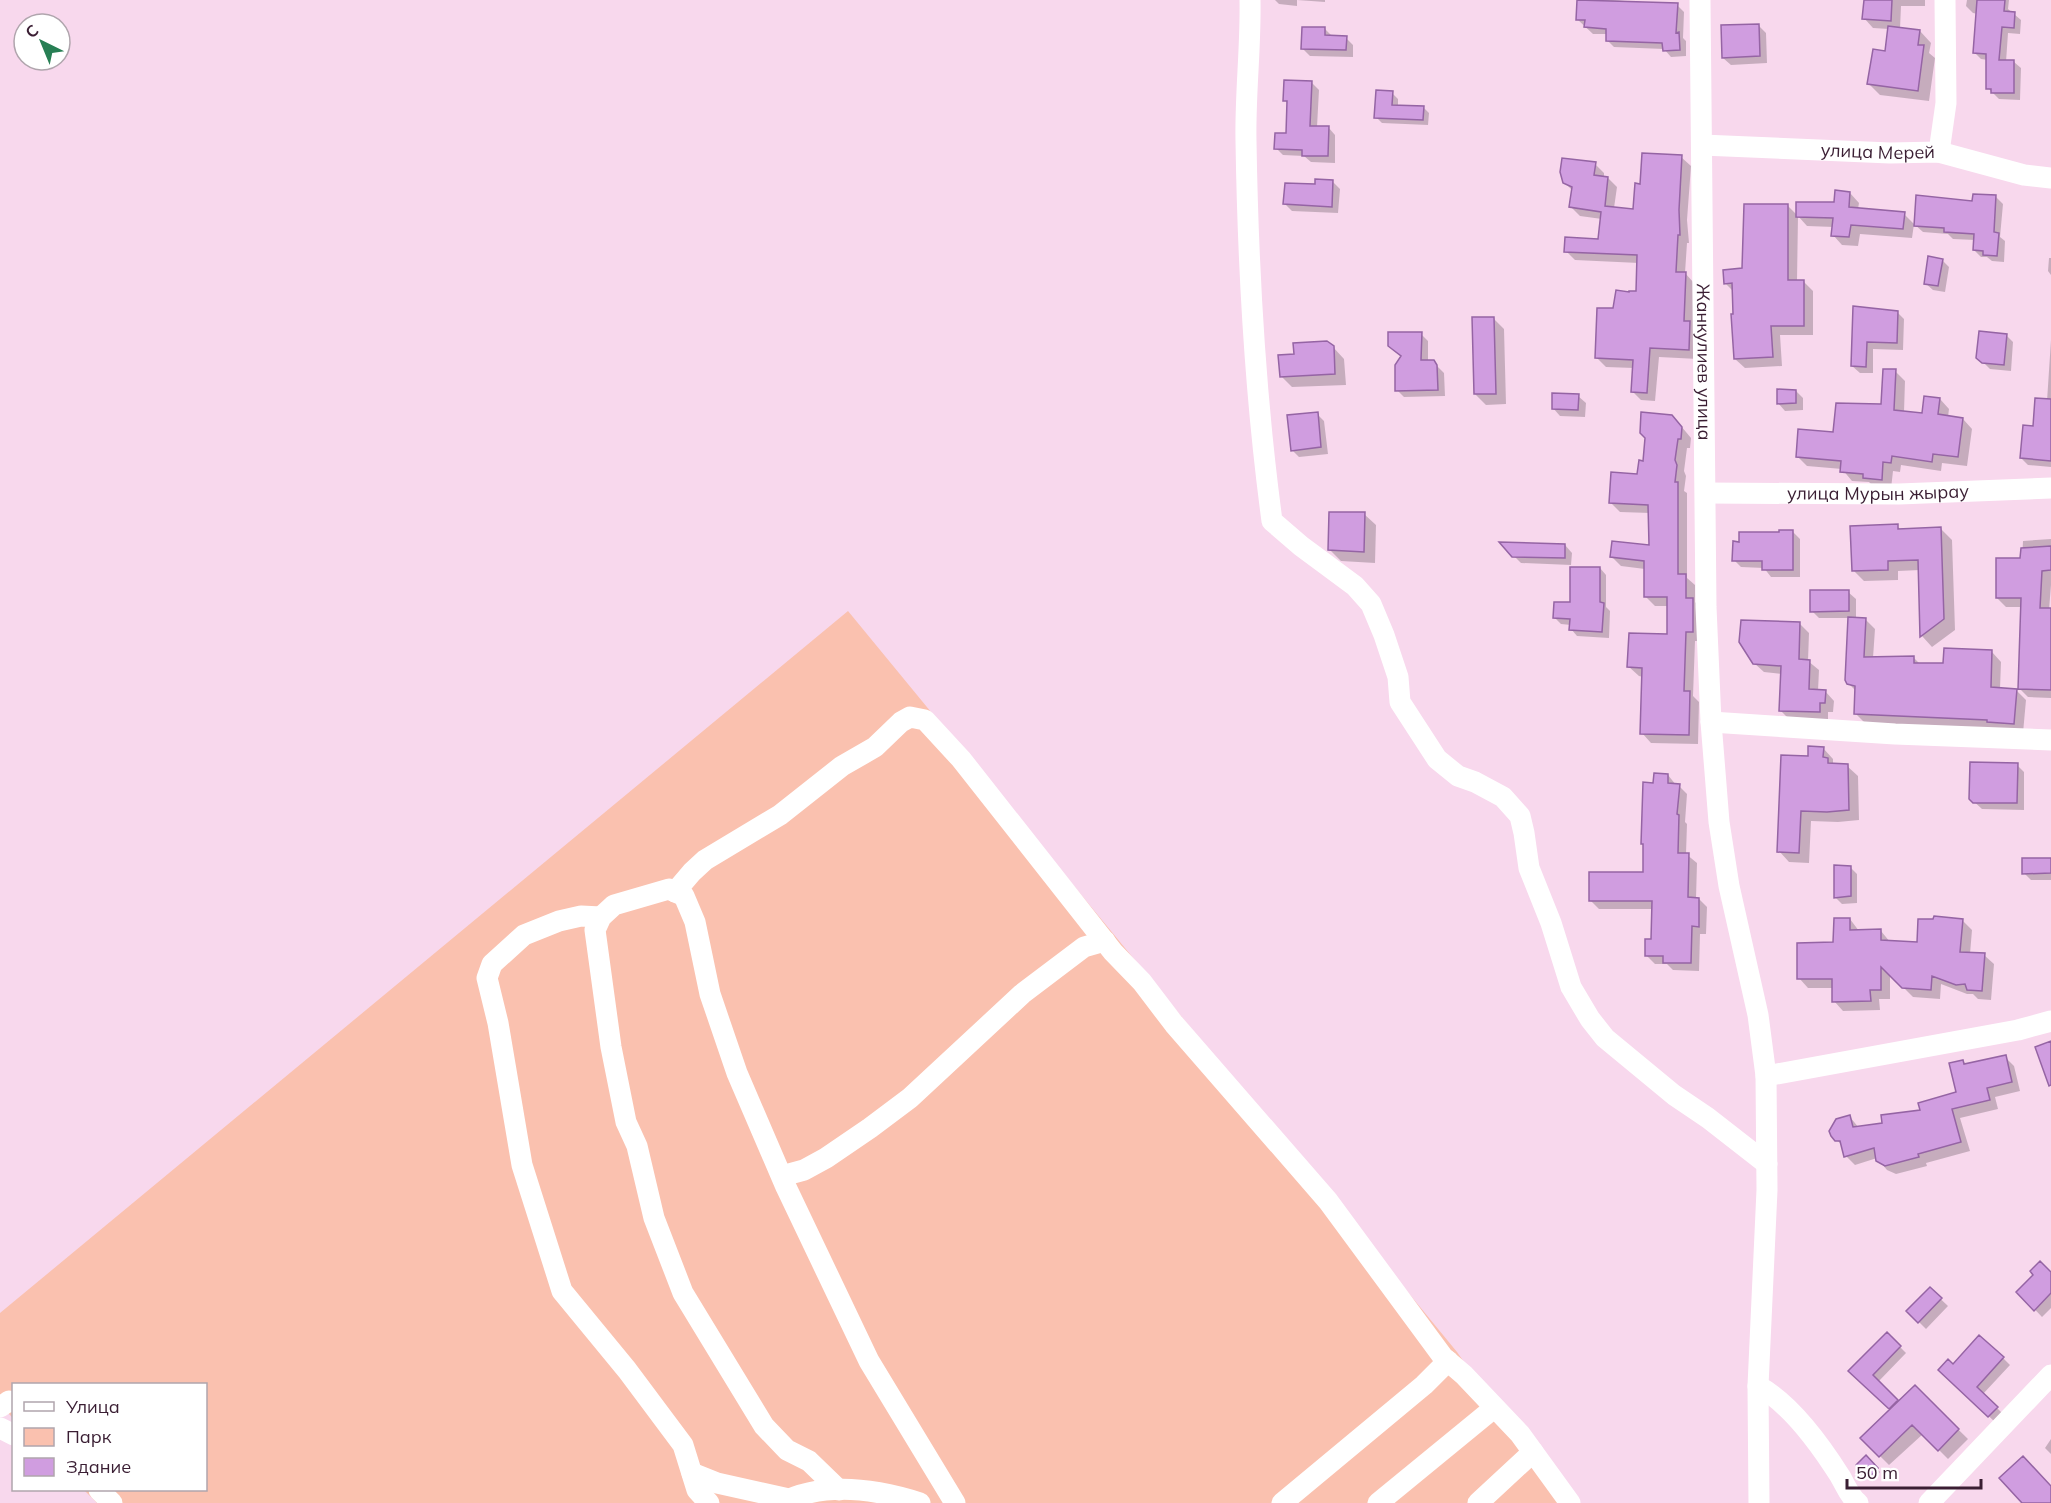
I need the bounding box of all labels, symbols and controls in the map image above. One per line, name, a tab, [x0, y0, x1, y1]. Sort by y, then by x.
north arrow	[12, 12, 72, 72]
text: С	[21, 20, 43, 42]
street label: улица Мерей	[1820, 138, 1935, 164]
street label: Жанкулиев улица	[1692, 283, 1716, 441]
street label: улица Мурын жырау	[1787, 479, 1970, 505]
legend	[12, 1383, 207, 1491]
text: Улица	[65, 1395, 120, 1418]
text: Парк	[66, 1425, 112, 1448]
scale bar	[1847, 1452, 1980, 1490]
text: Здание	[66, 1455, 131, 1478]
text: 50 m	[1856, 1461, 1898, 1484]

